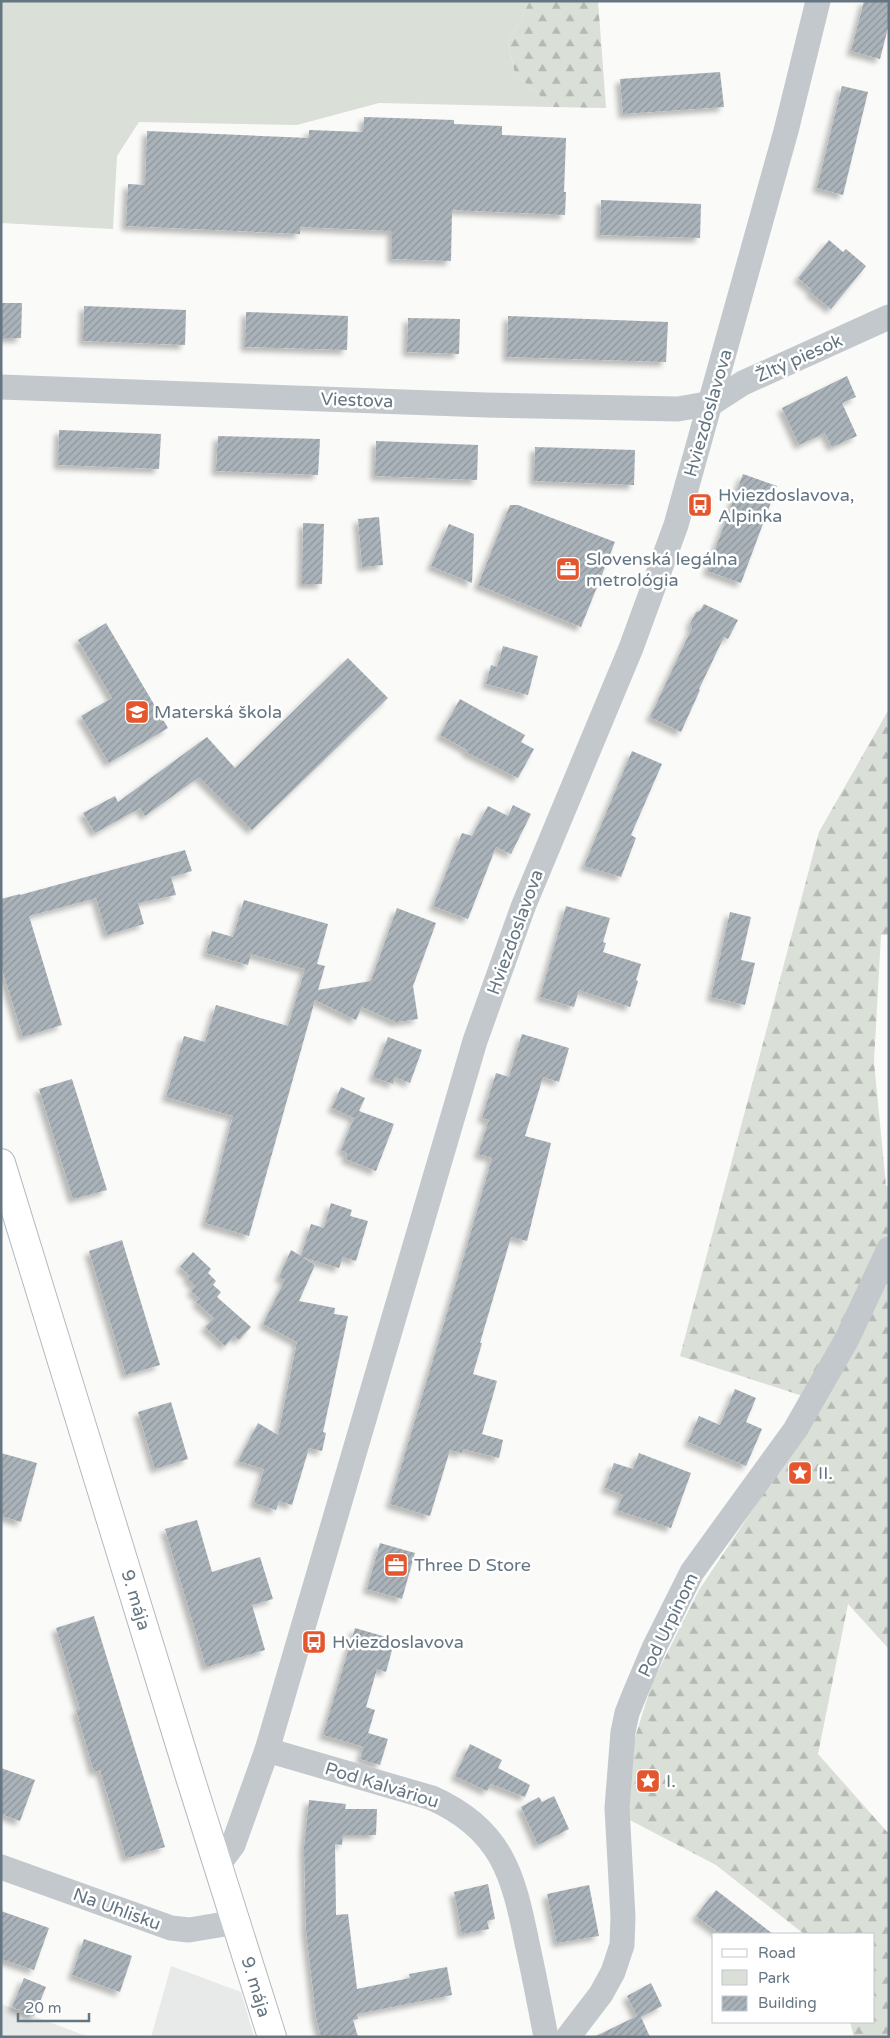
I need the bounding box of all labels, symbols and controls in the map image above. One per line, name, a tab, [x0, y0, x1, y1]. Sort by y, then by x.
street label: Žltý piesok	[752, 329, 846, 387]
street label: Hviezdoslavova	[679, 347, 737, 479]
street label: Viestova	[320, 388, 394, 412]
place label: Hviezdoslavova, Alpinka	[718, 484, 854, 527]
bus stop icon: Hviezdoslavova, Alpinka	[687, 492, 713, 518]
place label: Slovenská legálna metrológia	[586, 548, 738, 591]
office icon: Slovenská legálna metrológia	[555, 556, 581, 582]
school or university icon: Materská škola	[124, 699, 150, 725]
place label: Materská škola	[154, 701, 282, 723]
street label: Hviezdoslavova	[482, 866, 548, 998]
place icon: II.	[787, 1460, 813, 1486]
place label: II.	[818, 1462, 833, 1484]
office icon: Three D Store	[383, 1552, 409, 1578]
place label: Three D Store	[414, 1554, 531, 1576]
street label: 9. mája	[116, 1567, 156, 1633]
street label: Pod Urpínom	[633, 1569, 703, 1681]
bus stop icon: Hviezdoslavova	[301, 1629, 327, 1655]
place label: Hviezdoslavova	[332, 1631, 464, 1653]
street label: Pod Kalváriou	[322, 1757, 442, 1813]
place icon: I.	[635, 1768, 661, 1794]
place label: I.	[666, 1770, 676, 1792]
street label: Na Uhlisku	[70, 1883, 164, 1935]
legend	[712, 1933, 875, 2023]
text: Road	[758, 1944, 796, 1962]
street label: 9. mája	[236, 1954, 276, 2020]
text: Park	[758, 1969, 790, 1987]
scale bar	[18, 1990, 89, 2022]
text: Building	[758, 1994, 817, 2012]
text: 20 m	[25, 1999, 62, 2017]

